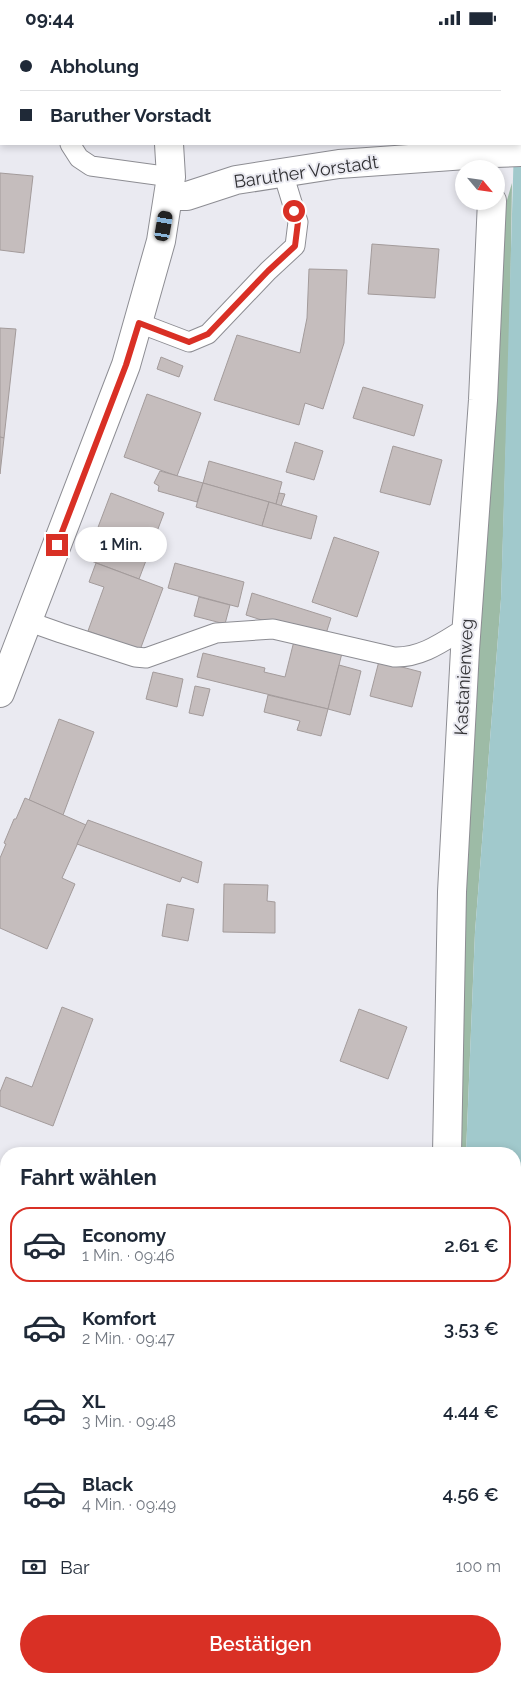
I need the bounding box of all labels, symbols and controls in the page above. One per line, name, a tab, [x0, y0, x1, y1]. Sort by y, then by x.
text: 09:44	[25, 7, 74, 29]
text: Abholung	[50, 55, 139, 77]
text: Baruther Vorstadt	[50, 104, 211, 126]
street label: Baruther Vorstadt	[232, 151, 379, 192]
north arrow	[455, 160, 505, 210]
map controls	[455, 160, 505, 210]
route start	[283, 200, 305, 222]
car	[154, 210, 173, 242]
callout: 1 Min.	[74, 527, 167, 563]
route end	[46, 534, 68, 556]
text: 1 Min.	[100, 535, 142, 554]
street label: Kastanienweg	[450, 618, 477, 736]
text: Fahrt wählen	[20, 1164, 157, 1190]
icon: car	[22, 1222, 67, 1267]
text: Economy	[82, 1224, 166, 1246]
text: 2.61 €	[444, 1234, 499, 1256]
text: 1 Min. · 09:46	[82, 1246, 175, 1265]
icon: car	[22, 1305, 67, 1350]
text: Komfort	[82, 1307, 156, 1329]
text: 3.53 €	[444, 1317, 499, 1339]
text: 2 Min. · 09:47	[82, 1329, 175, 1348]
icon: car	[22, 1388, 67, 1433]
text: XL	[82, 1390, 105, 1412]
text: 4.44 €	[443, 1400, 499, 1422]
text: 3 Min. · 09:48	[82, 1412, 176, 1431]
icon: car	[22, 1471, 67, 1516]
text: Black	[82, 1473, 133, 1495]
text: 4.56 €	[442, 1483, 499, 1505]
text: 4 Min. · 09:49	[82, 1495, 176, 1514]
icon: cash	[20, 1553, 48, 1581]
text: Bar	[60, 1556, 90, 1578]
text: 100 m	[456, 1557, 501, 1576]
button: Bestätigen	[20, 1615, 501, 1673]

